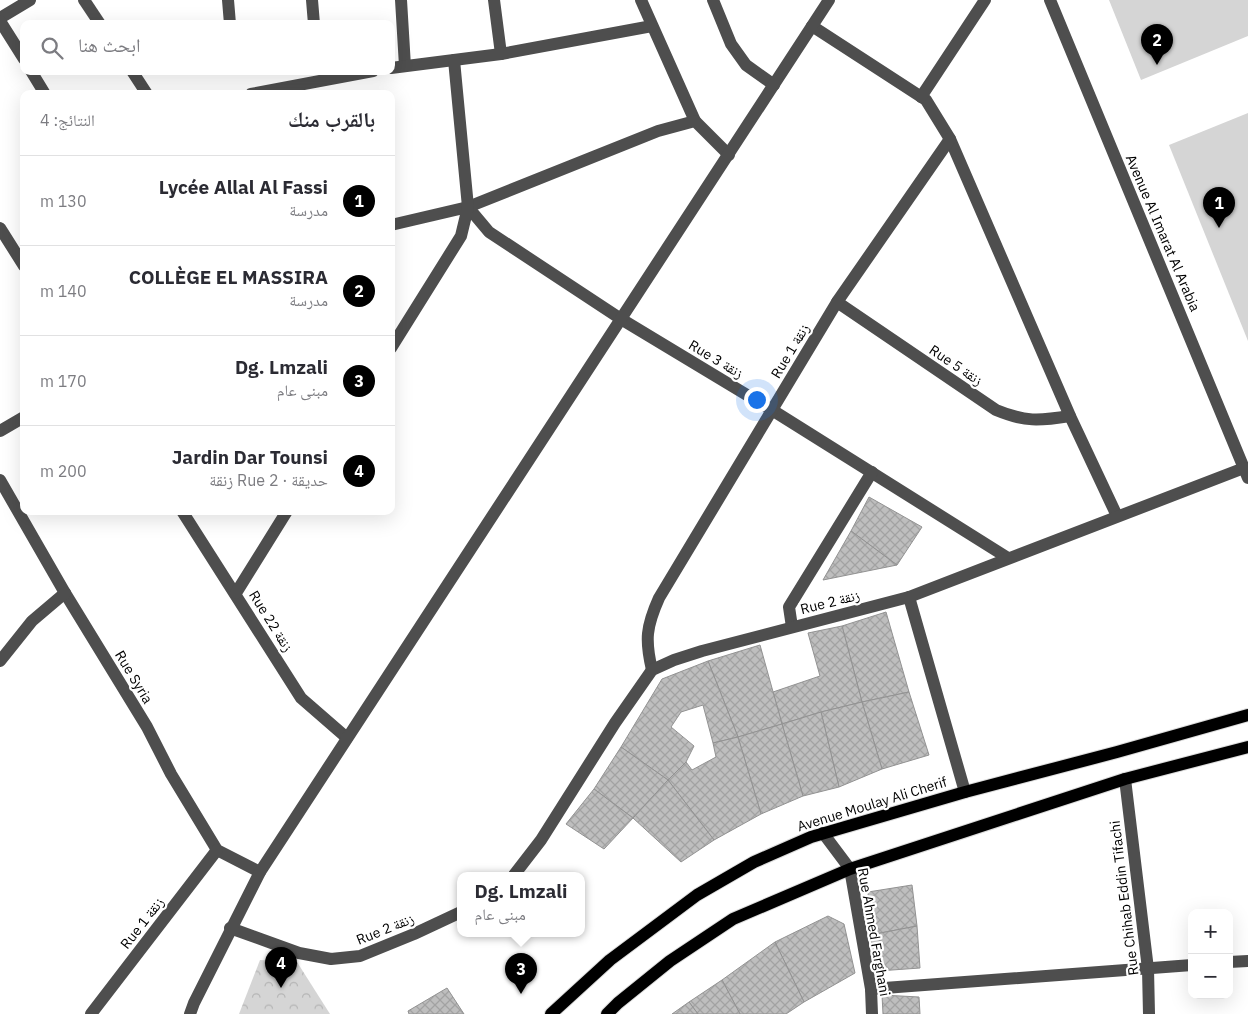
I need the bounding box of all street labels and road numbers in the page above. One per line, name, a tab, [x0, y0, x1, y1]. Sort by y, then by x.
street label: Avenue Al Imarat Al Arabia	[1122, 152, 1204, 315]
street label: Rue 1 زنقة	[767, 320, 813, 382]
street label: Rue 3 زنقة	[685, 336, 747, 382]
street label: Rue 5 زنقة	[926, 341, 986, 389]
street label: Rue 2 زنقة	[798, 586, 862, 618]
street label: Rue 22 زنقة	[245, 587, 297, 655]
street label: Rue Syria	[111, 647, 157, 707]
street label: Avenue Moulay Ali Cherif	[795, 772, 950, 835]
street label: Rue Chihab Eddin Tifachi	[1106, 820, 1142, 976]
street label: Rue Ahmed Farghani	[854, 866, 894, 998]
street label: Rue 1 زنقة	[116, 894, 168, 952]
street label: Rue 2 زنقة	[354, 909, 416, 949]

